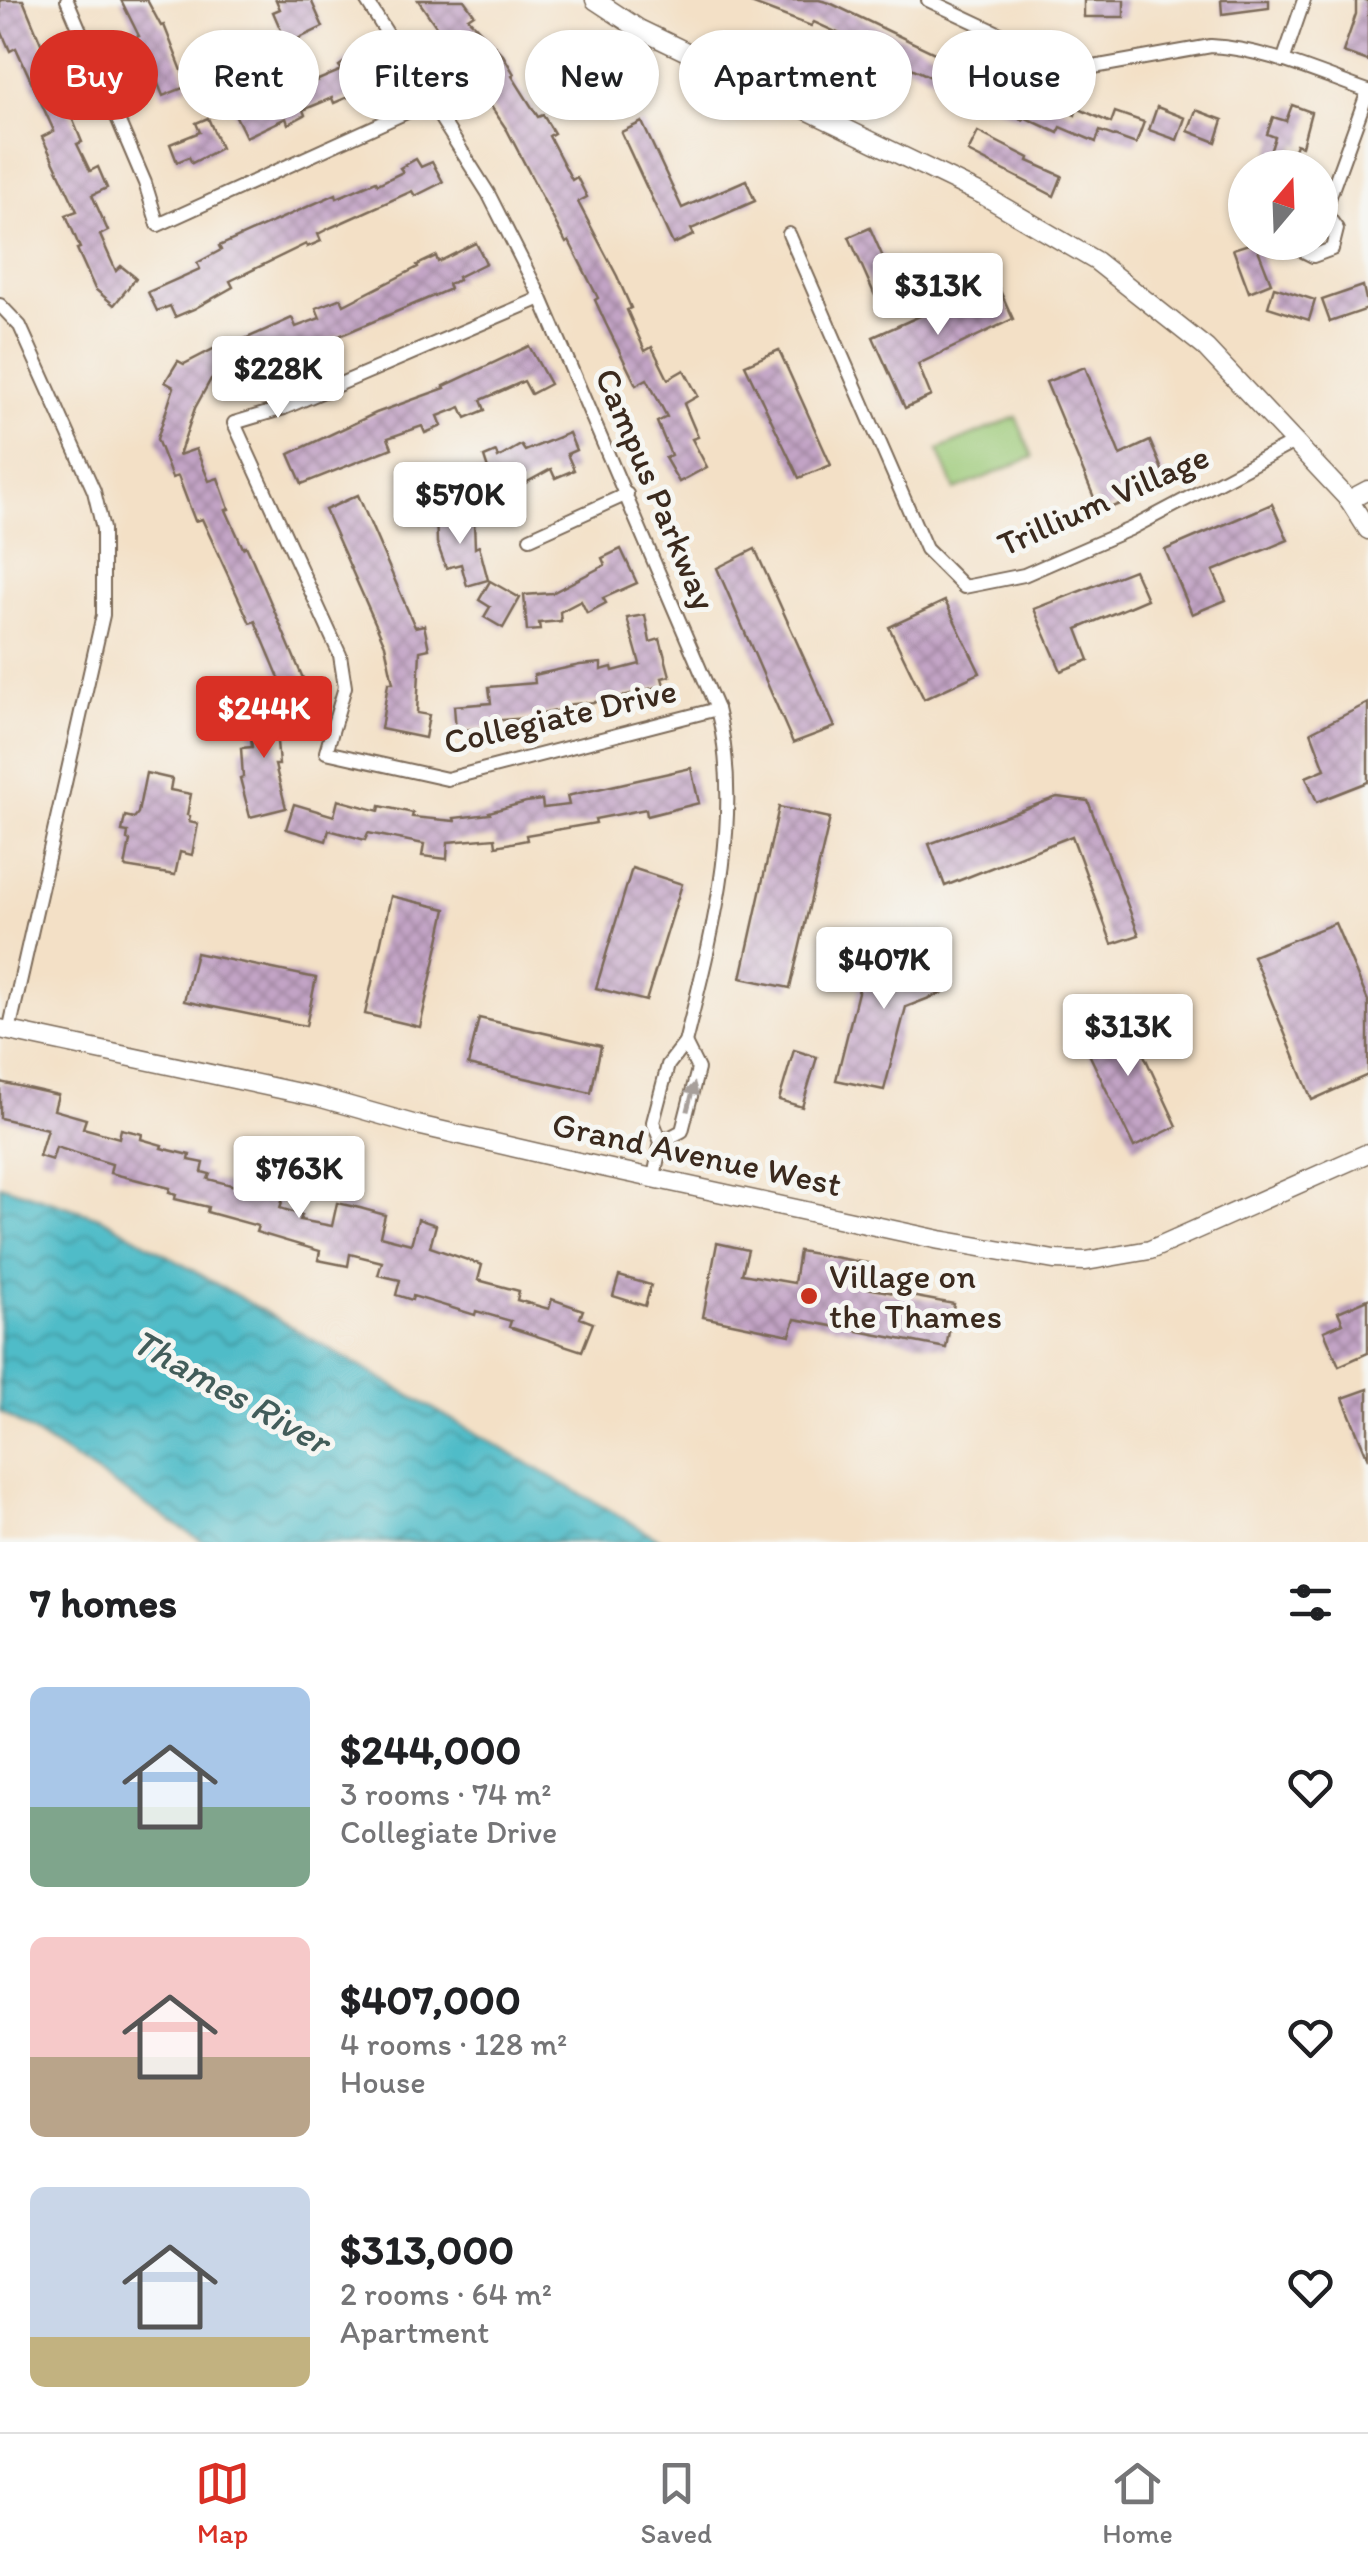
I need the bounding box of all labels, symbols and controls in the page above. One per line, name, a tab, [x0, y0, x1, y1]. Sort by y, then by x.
chip: Buy	[30, 30, 158, 120]
chip: Rent	[178, 30, 319, 120]
chip: Filters	[339, 30, 505, 120]
chip: New	[525, 30, 659, 120]
chip: Apartment	[679, 30, 912, 120]
chip: House	[932, 30, 1096, 120]
north arrow	[1228, 150, 1338, 260]
map controls	[1228, 150, 1338, 260]
pin: $313K	[868, 253, 1008, 338]
text: $313K	[895, 266, 981, 304]
pin: $228K	[208, 336, 348, 421]
text: $228K	[234, 349, 322, 387]
street label: Campus Parkway	[586, 362, 726, 616]
street label: Trillium Village	[991, 435, 1215, 565]
pin: $570K	[390, 462, 530, 547]
text: $570K	[415, 475, 505, 513]
street label: Collegiate Drive	[440, 669, 680, 763]
pin: $244K	[194, 676, 334, 761]
text: $244K	[218, 689, 310, 727]
pin: $407K	[814, 927, 954, 1012]
text: $407K	[838, 940, 930, 978]
pin: $313K	[1058, 994, 1198, 1079]
text: $313K	[1085, 1007, 1171, 1045]
one-way arrow	[683, 1081, 699, 1112]
street label: Grand Avenue West	[548, 1103, 846, 1205]
pin: $763K	[229, 1136, 369, 1221]
text: $763K	[256, 1149, 342, 1187]
place label: Village on the Thames	[829, 1255, 1002, 1337]
marker: Village on the Thames	[798, 1285, 820, 1307]
water label: Thames River	[124, 1318, 341, 1466]
icon: filters	[1283, 1575, 1338, 1630]
text: 7 homes	[30, 1577, 177, 1628]
text: $244,000	[340, 1724, 521, 1775]
icon: home	[110, 1727, 230, 1847]
icon: heart	[1283, 1760, 1338, 1815]
text: 3 rooms · 74 m²	[340, 1775, 551, 1813]
text: Collegiate Drive	[340, 1813, 557, 1851]
text: $407,000	[340, 1974, 521, 2025]
icon: home	[110, 1977, 230, 2097]
icon: heart	[1283, 2010, 1338, 2065]
text: 4 rooms · 128 m²	[340, 2025, 567, 2063]
text: House	[340, 2063, 426, 2101]
text: $313,000	[340, 2224, 514, 2275]
icon: home	[110, 2227, 230, 2347]
icon: heart	[1283, 2260, 1338, 2315]
text: 2 rooms · 64 m²	[340, 2275, 552, 2313]
text: Apartment	[340, 2313, 489, 2351]
tab: Map	[195, 2456, 250, 2550]
tab: Saved	[640, 2456, 712, 2550]
tab: Home	[1102, 2456, 1173, 2550]

